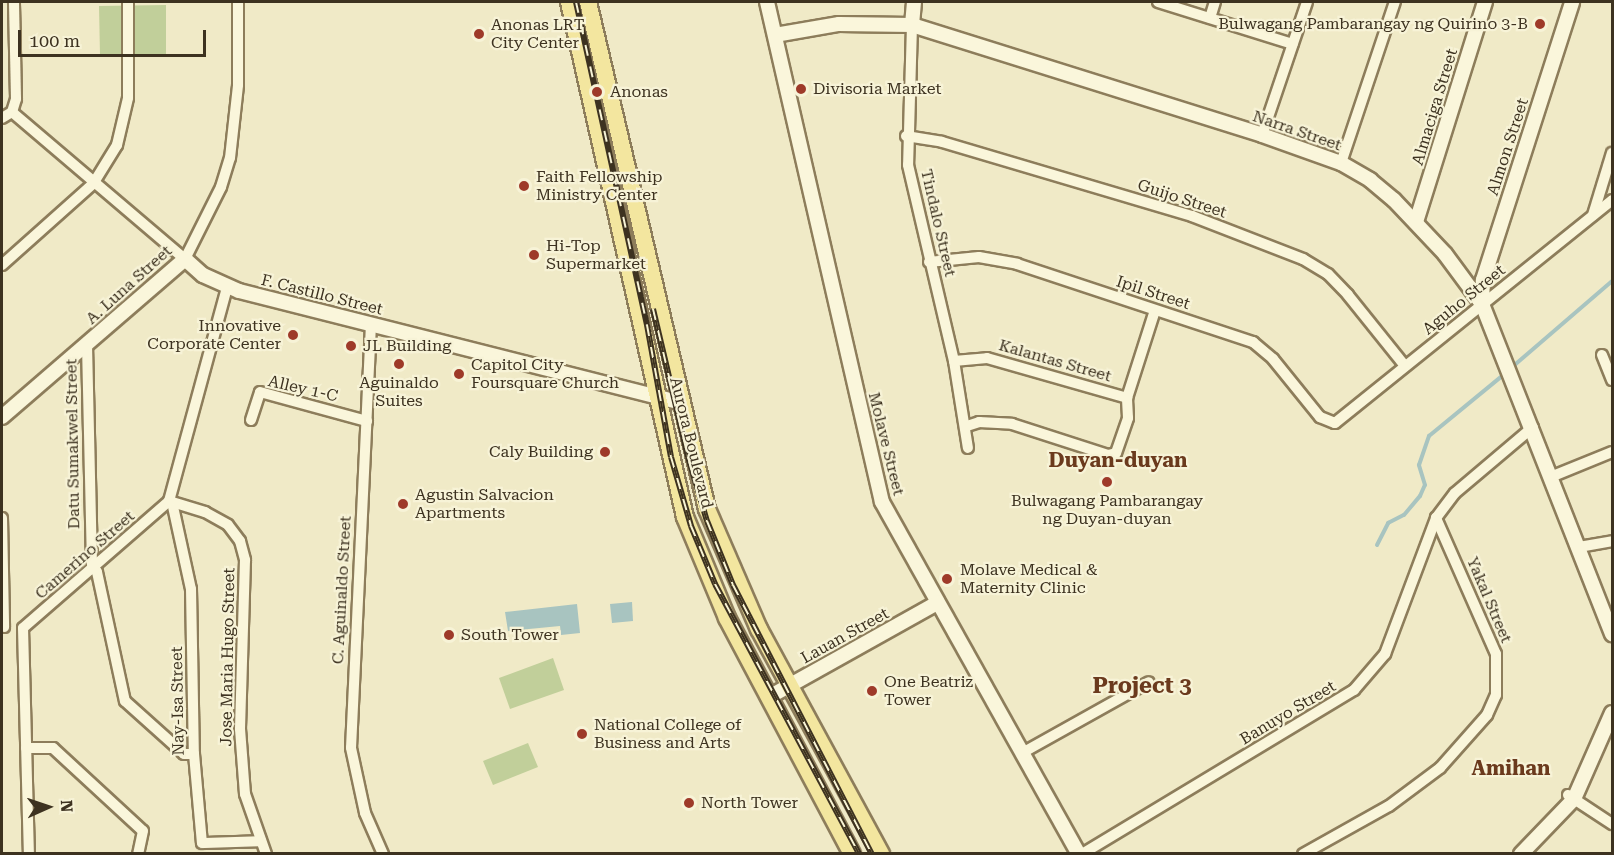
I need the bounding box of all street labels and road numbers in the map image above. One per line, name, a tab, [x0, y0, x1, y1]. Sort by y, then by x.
street label: Almaciga Street	[1408, 46, 1462, 168]
street label: Almon Street	[1483, 96, 1533, 198]
street label: Narra Street	[1250, 107, 1344, 155]
street label: Tindalo Street	[916, 167, 960, 279]
street label: Guijo Street	[1135, 176, 1229, 222]
street label: A. Luna Street	[82, 242, 176, 328]
street label: Aguho Street	[1419, 261, 1509, 339]
street label: F. Castillo Street	[259, 271, 385, 319]
street label: Ipil Street	[1114, 272, 1192, 314]
street label: Kalantas Street	[997, 336, 1113, 386]
street label: Datu Sumakwel Street	[62, 359, 84, 529]
street label: Alley 1-C	[266, 372, 340, 406]
street label: Aurora Boulevard	[665, 375, 717, 511]
street label: Molave Street	[864, 390, 908, 498]
street label: Camerino Street	[31, 507, 139, 603]
street label: C. Aguinaldo Street	[329, 515, 355, 665]
street label: Yakal Street	[1462, 554, 1516, 646]
street label: Jose Maria Hugo Street	[217, 567, 239, 747]
street label: Lauan Street	[798, 604, 892, 668]
street label: Nay-Isa Street	[167, 646, 189, 756]
street label: Banuyo Street	[1237, 677, 1339, 749]

